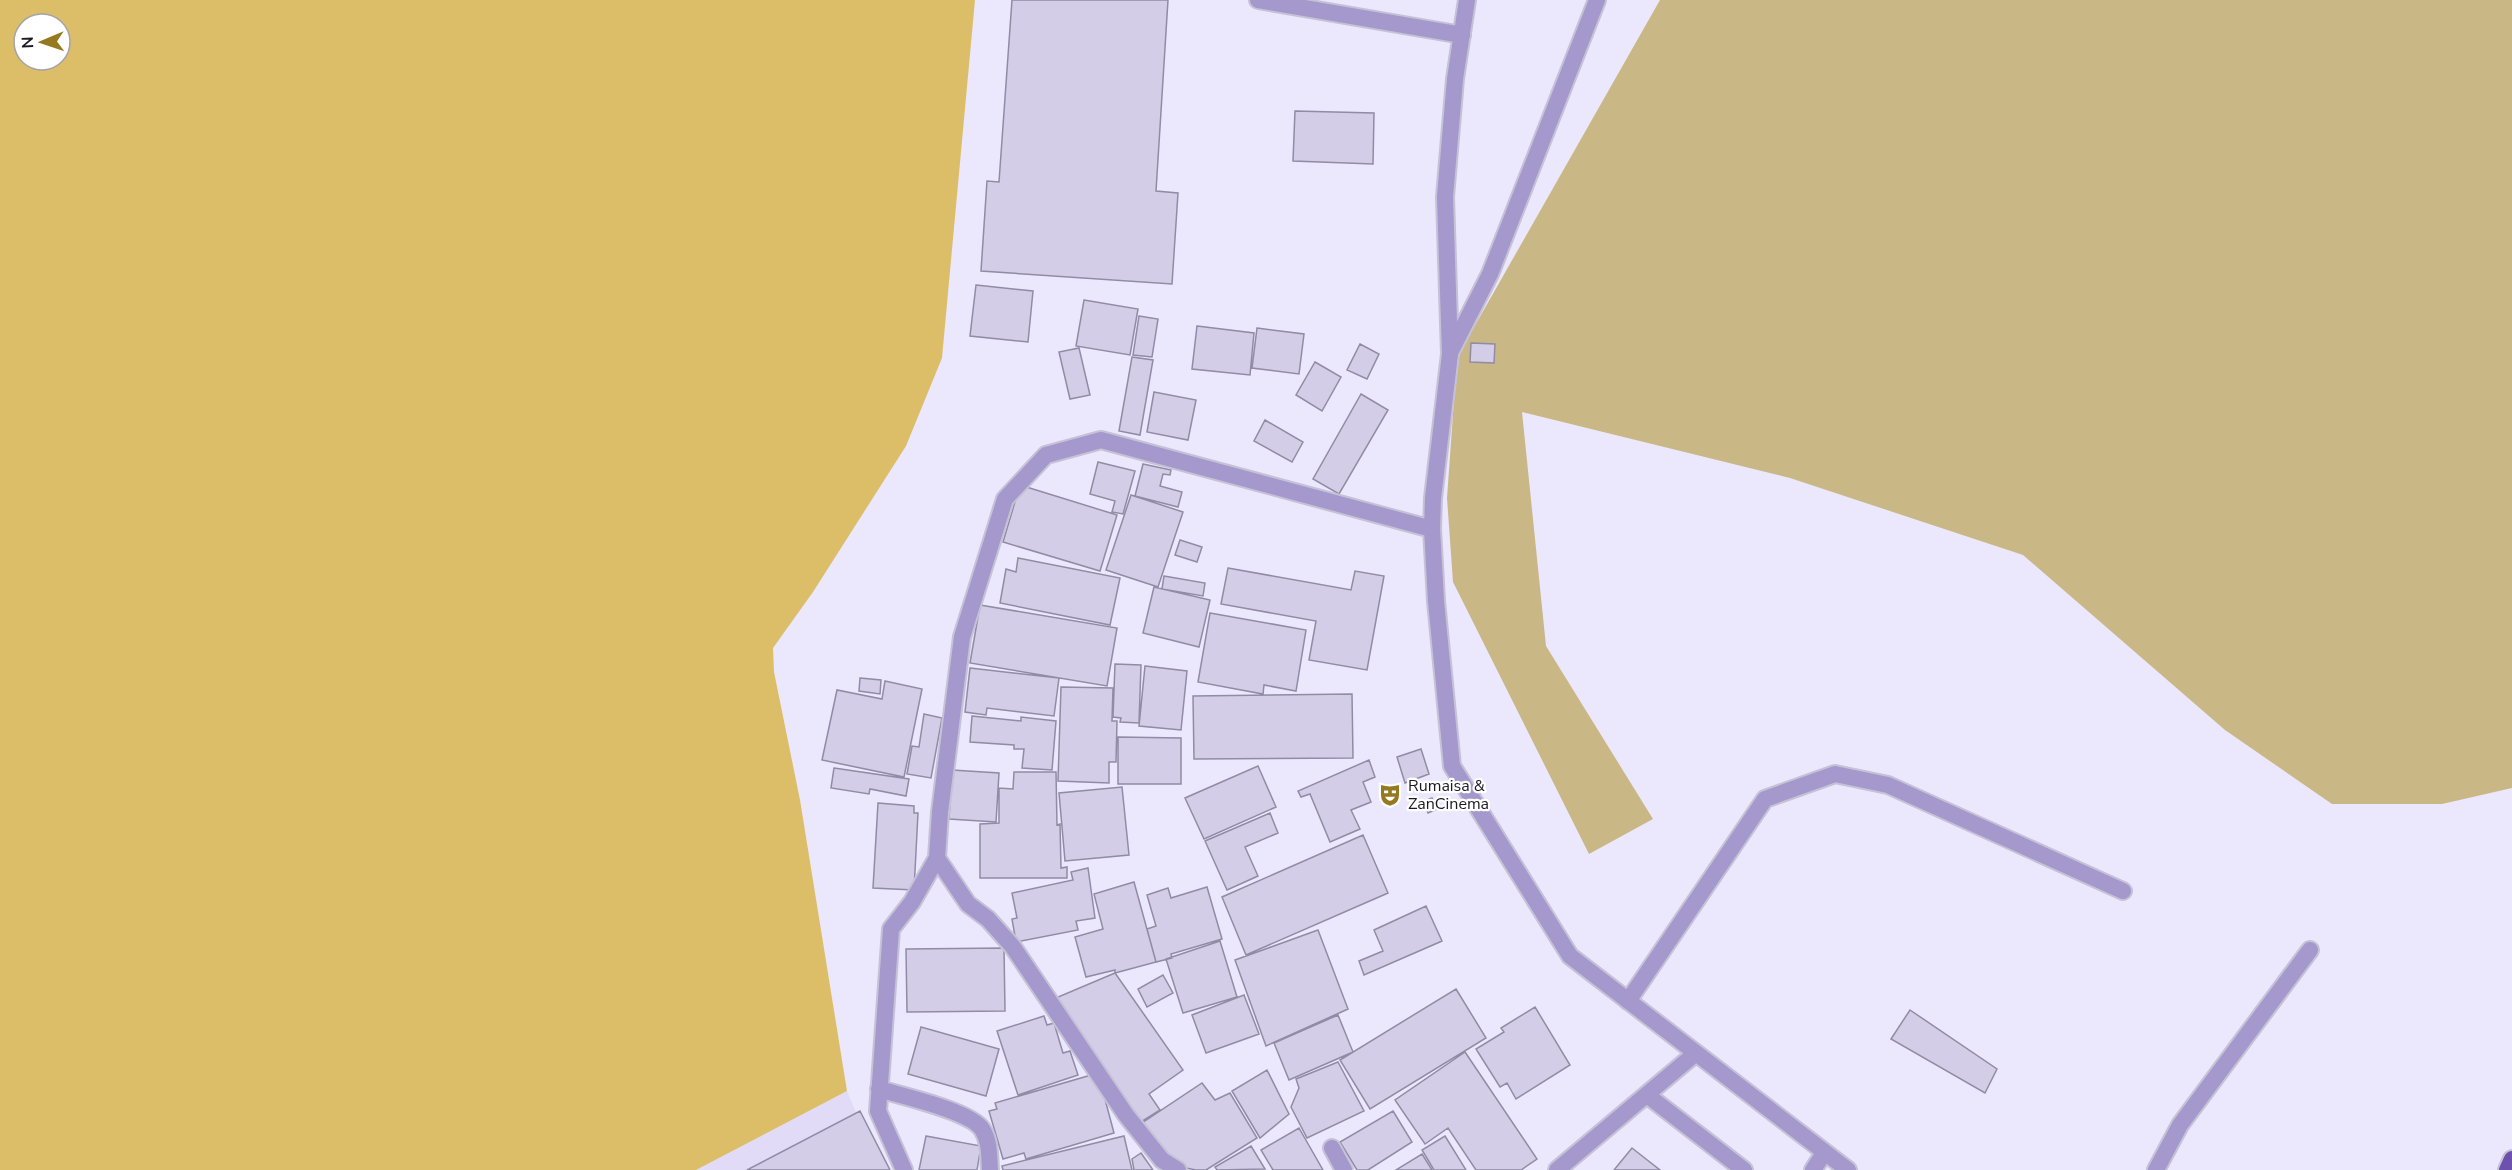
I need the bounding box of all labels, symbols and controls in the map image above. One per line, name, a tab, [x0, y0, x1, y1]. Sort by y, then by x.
north arrow	[12, 12, 72, 72]
text: N	[17, 36, 39, 49]
place label: Rumaisa & ZanCinema	[1408, 775, 1489, 815]
theatre icon: Rumaisa & ZanCinema	[1377, 782, 1403, 808]

